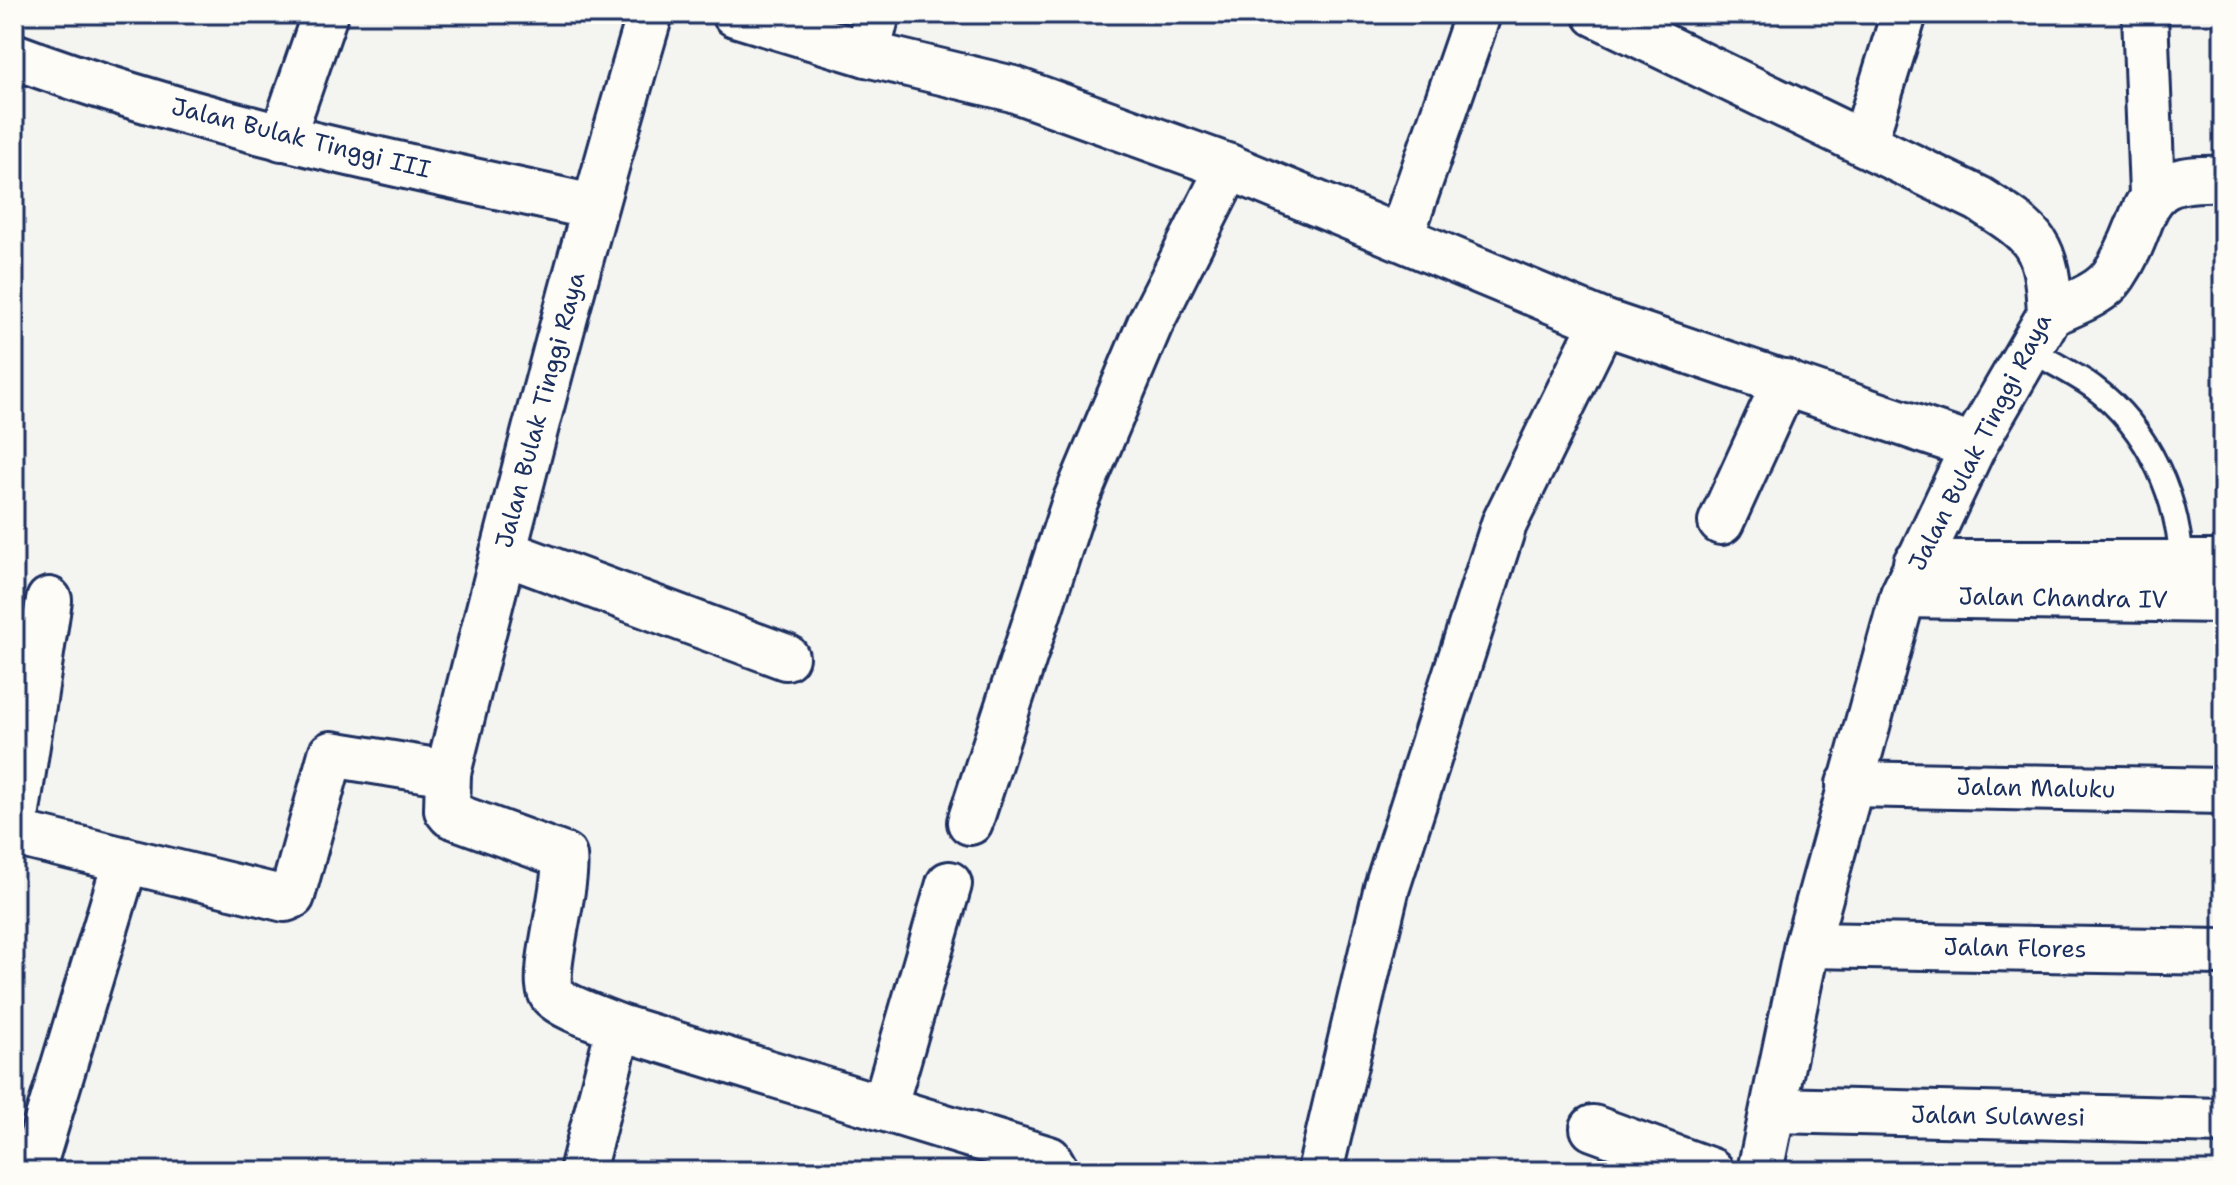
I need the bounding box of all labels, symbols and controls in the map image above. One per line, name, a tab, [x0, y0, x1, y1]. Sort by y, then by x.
street label: Jalan Bulak Tinggi III	[168, 90, 434, 186]
street label: Jalan Bulak Tinggi Raya	[488, 268, 592, 552]
street label: Jalan Bulak Tinggi Raya	[1901, 308, 2059, 576]
street label: Jalan Chandra IV	[1958, 580, 2168, 616]
street label: Jalan Maluku	[1956, 771, 2116, 805]
street label: Jalan Flores	[1943, 931, 2087, 965]
street label: Jalan Sulawesi	[1911, 1098, 2085, 1134]

